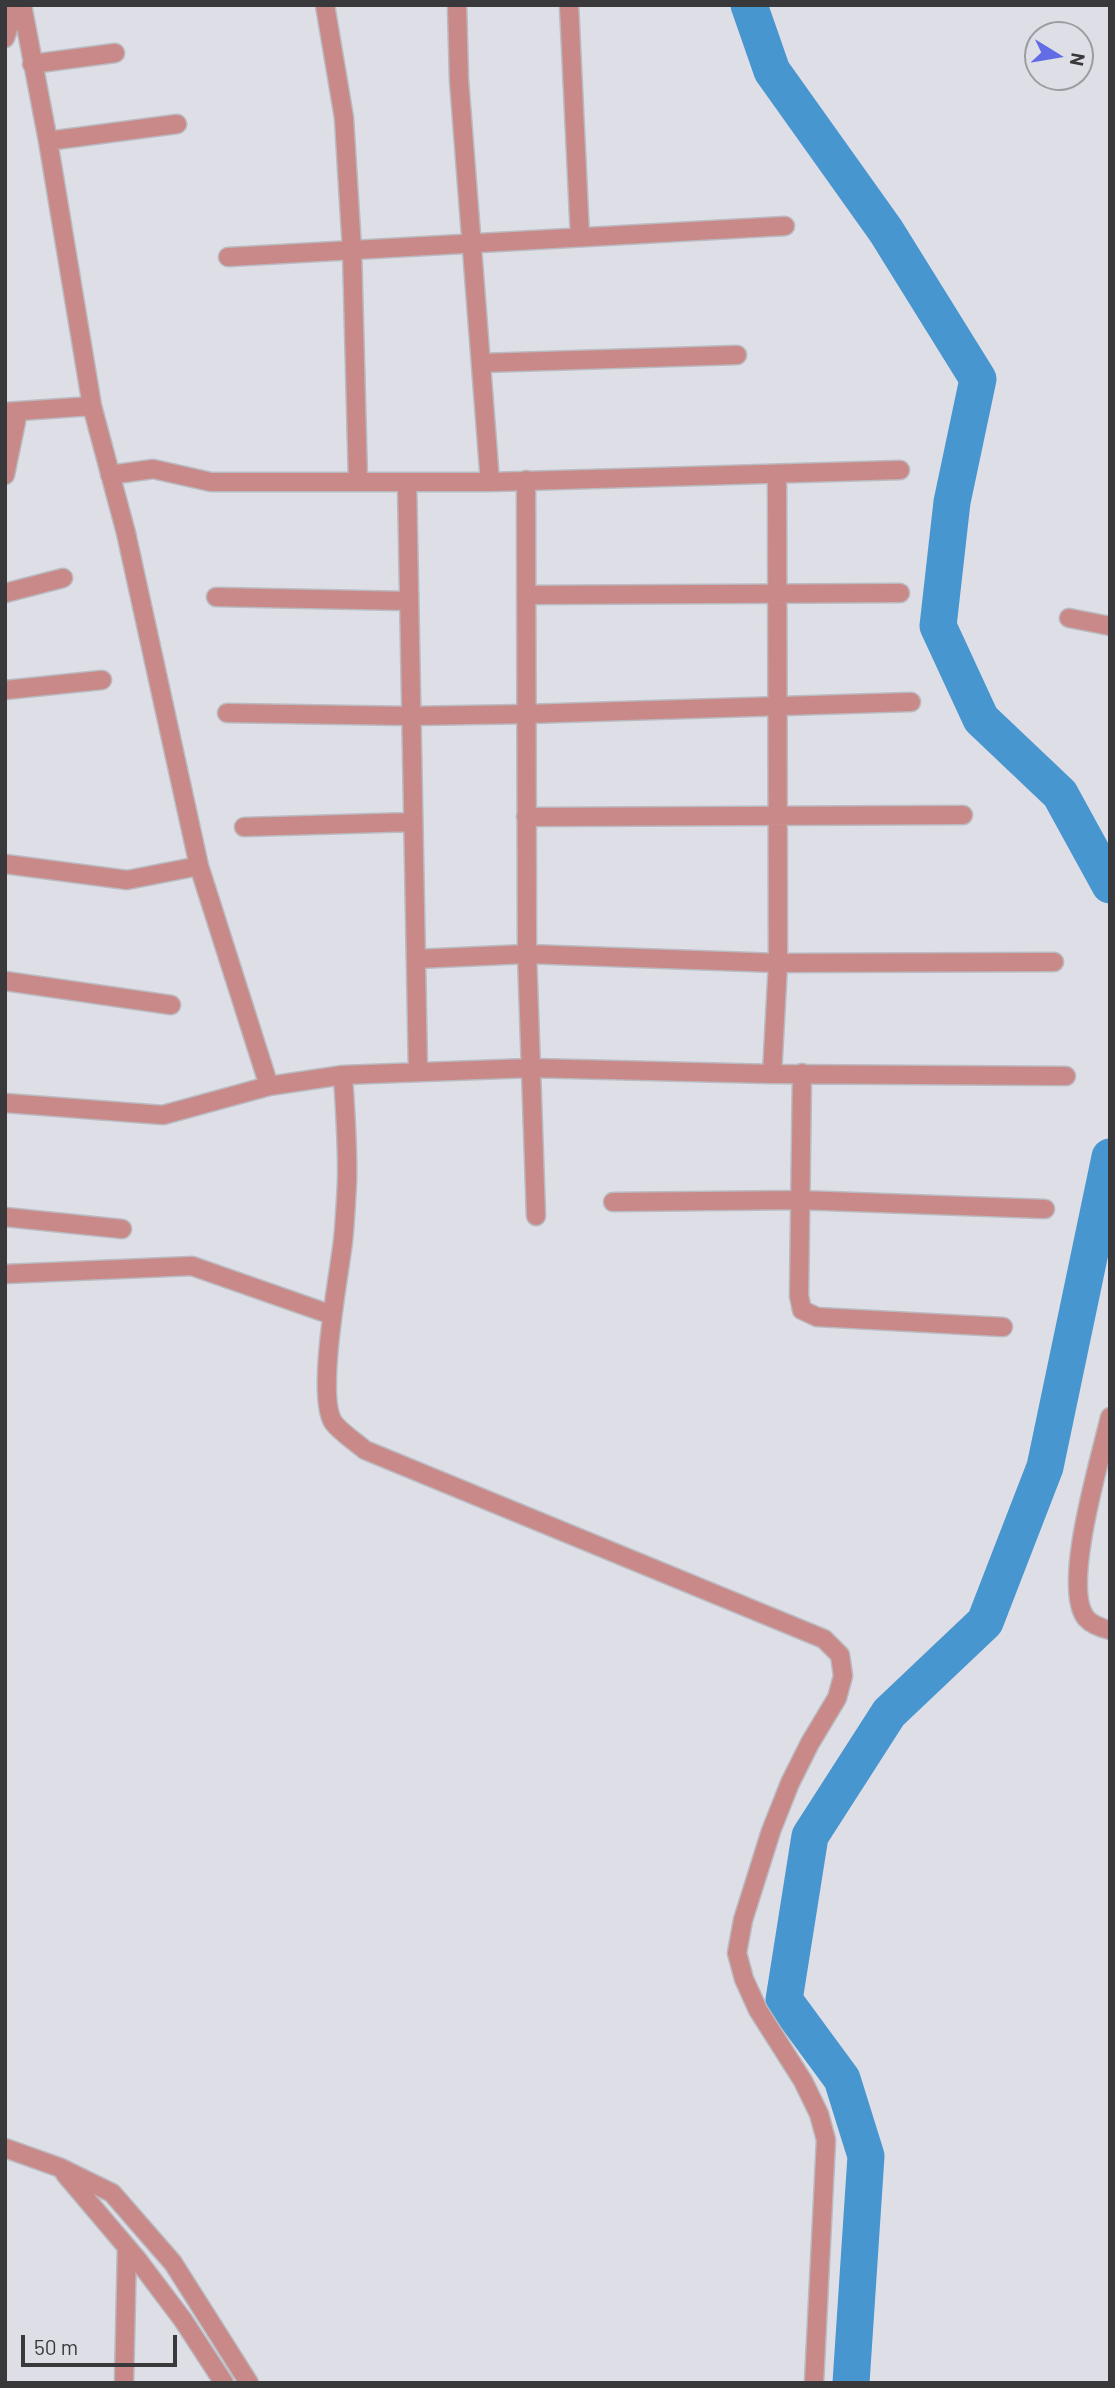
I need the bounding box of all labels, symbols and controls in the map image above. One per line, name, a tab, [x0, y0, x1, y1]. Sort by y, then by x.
north arrow	[1024, 21, 1094, 91]
text: N	[1066, 51, 1091, 68]
scale bar	[24, 2322, 180, 2366]
text: 50 m	[34, 2334, 78, 2359]

